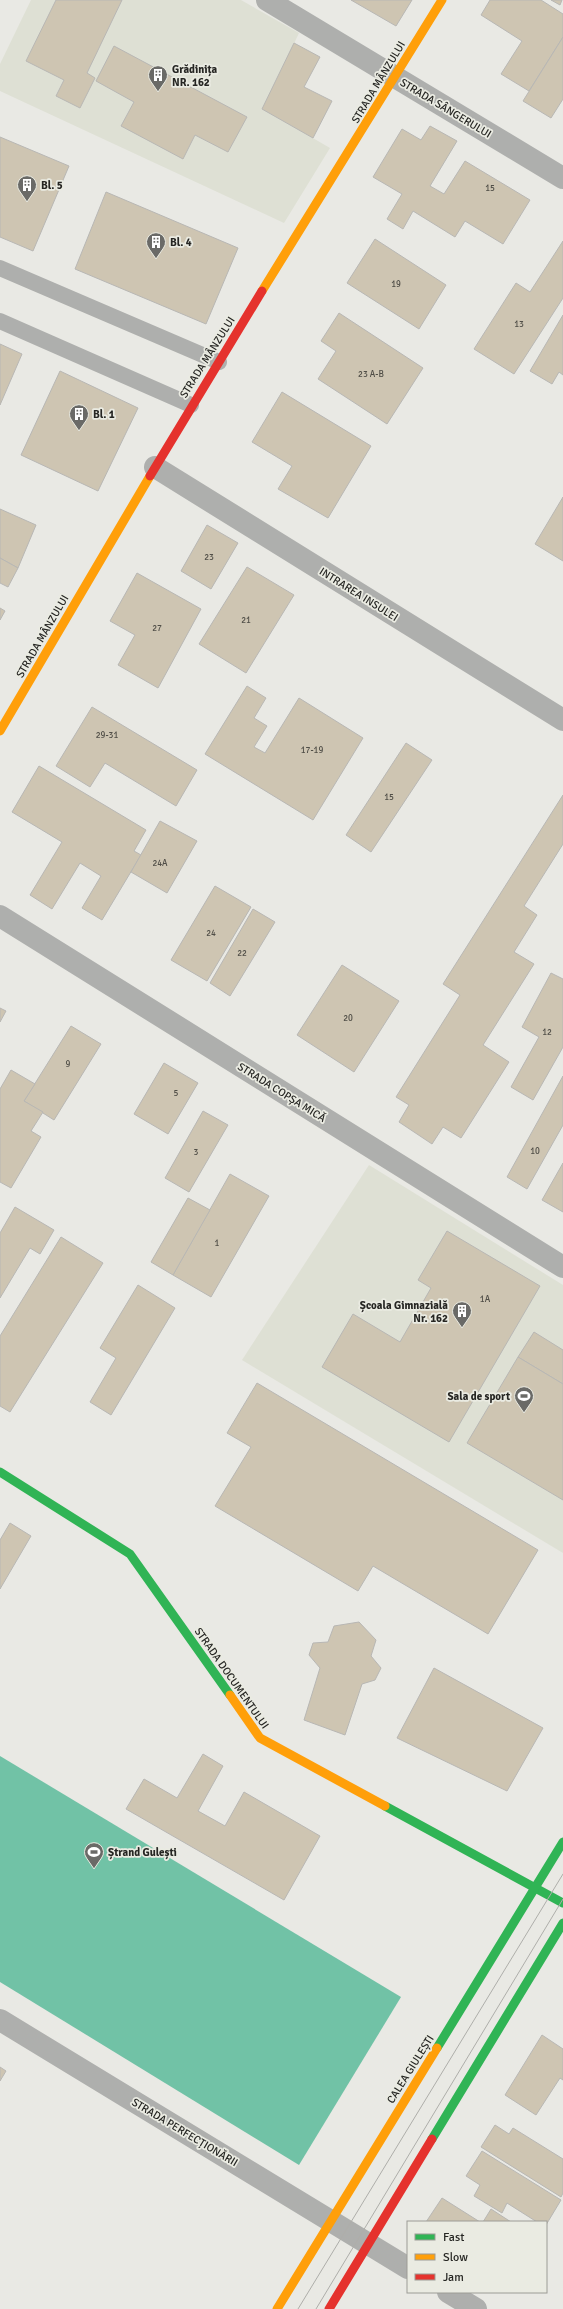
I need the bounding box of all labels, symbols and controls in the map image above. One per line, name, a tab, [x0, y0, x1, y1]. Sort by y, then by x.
street label: STRADA MÂNZULUI	[348, 38, 408, 126]
place label: Grădinița NR. 162	[172, 63, 218, 89]
building icon: Grădinița NR. 162	[147, 64, 169, 92]
street label: STRADA SÂNGERULUI	[398, 75, 494, 141]
building icon: Bl. 5	[16, 174, 38, 202]
place label: Bl. 5	[41, 179, 63, 192]
house number: 15	[485, 183, 495, 194]
building icon: Bl. 4	[145, 231, 167, 259]
place label: Bl. 4	[170, 236, 192, 249]
house number: 19	[391, 279, 401, 290]
street label: STRADA MÂNZULUI	[176, 314, 238, 400]
house number: 13	[514, 319, 524, 330]
house number: 23 A-B	[358, 369, 384, 380]
building icon: Bl. 1	[68, 403, 90, 431]
place label: Bl. 1	[93, 408, 115, 421]
house number: 23	[204, 552, 214, 563]
street label: INTRAREA INSULEI	[317, 565, 401, 624]
street label: STRADA MÂNZULUI	[13, 592, 71, 680]
house number: 21	[241, 615, 251, 626]
house number: 27	[152, 623, 162, 634]
house number: 29-31	[96, 730, 118, 741]
house number: 17-19	[301, 745, 323, 756]
house number: 15	[384, 792, 394, 803]
house number: 24A	[152, 858, 168, 869]
house number: 24	[206, 928, 216, 939]
house number: 22	[237, 948, 247, 959]
house number: 20	[343, 1013, 353, 1024]
house number: 12	[542, 1027, 552, 1038]
house number: 9	[66, 1059, 71, 1070]
street label: STRADA COPȘA MICĂ	[235, 1059, 329, 1125]
house number: 5	[174, 1088, 179, 1099]
house number: 10	[530, 1146, 540, 1157]
house number: 3	[194, 1147, 199, 1158]
house number: 1	[215, 1238, 220, 1249]
house number: 1A	[480, 1294, 491, 1305]
place label: Școala Gimnazială Nr. 162	[360, 1299, 448, 1325]
building icon: Școala Gimnazială Nr. 162	[451, 1300, 473, 1328]
sports icon: Sala de sport	[513, 1385, 535, 1413]
place label: Sala de sport	[447, 1390, 510, 1403]
street label: STRADA DOCUMENTULUI	[192, 1625, 271, 1731]
sports icon: Ștrand Gulești	[83, 1841, 105, 1869]
place label: Ștrand Gulești	[108, 1846, 177, 1860]
street label: CALEA GIULEȘTI	[384, 2033, 437, 2106]
street label: STRADA PERFECȚIONĂRII	[129, 2095, 241, 2169]
legend	[407, 2221, 547, 2293]
text: Fast	[443, 2230, 464, 2245]
text: Slow	[443, 2250, 468, 2265]
text: Jam	[443, 2270, 464, 2285]

